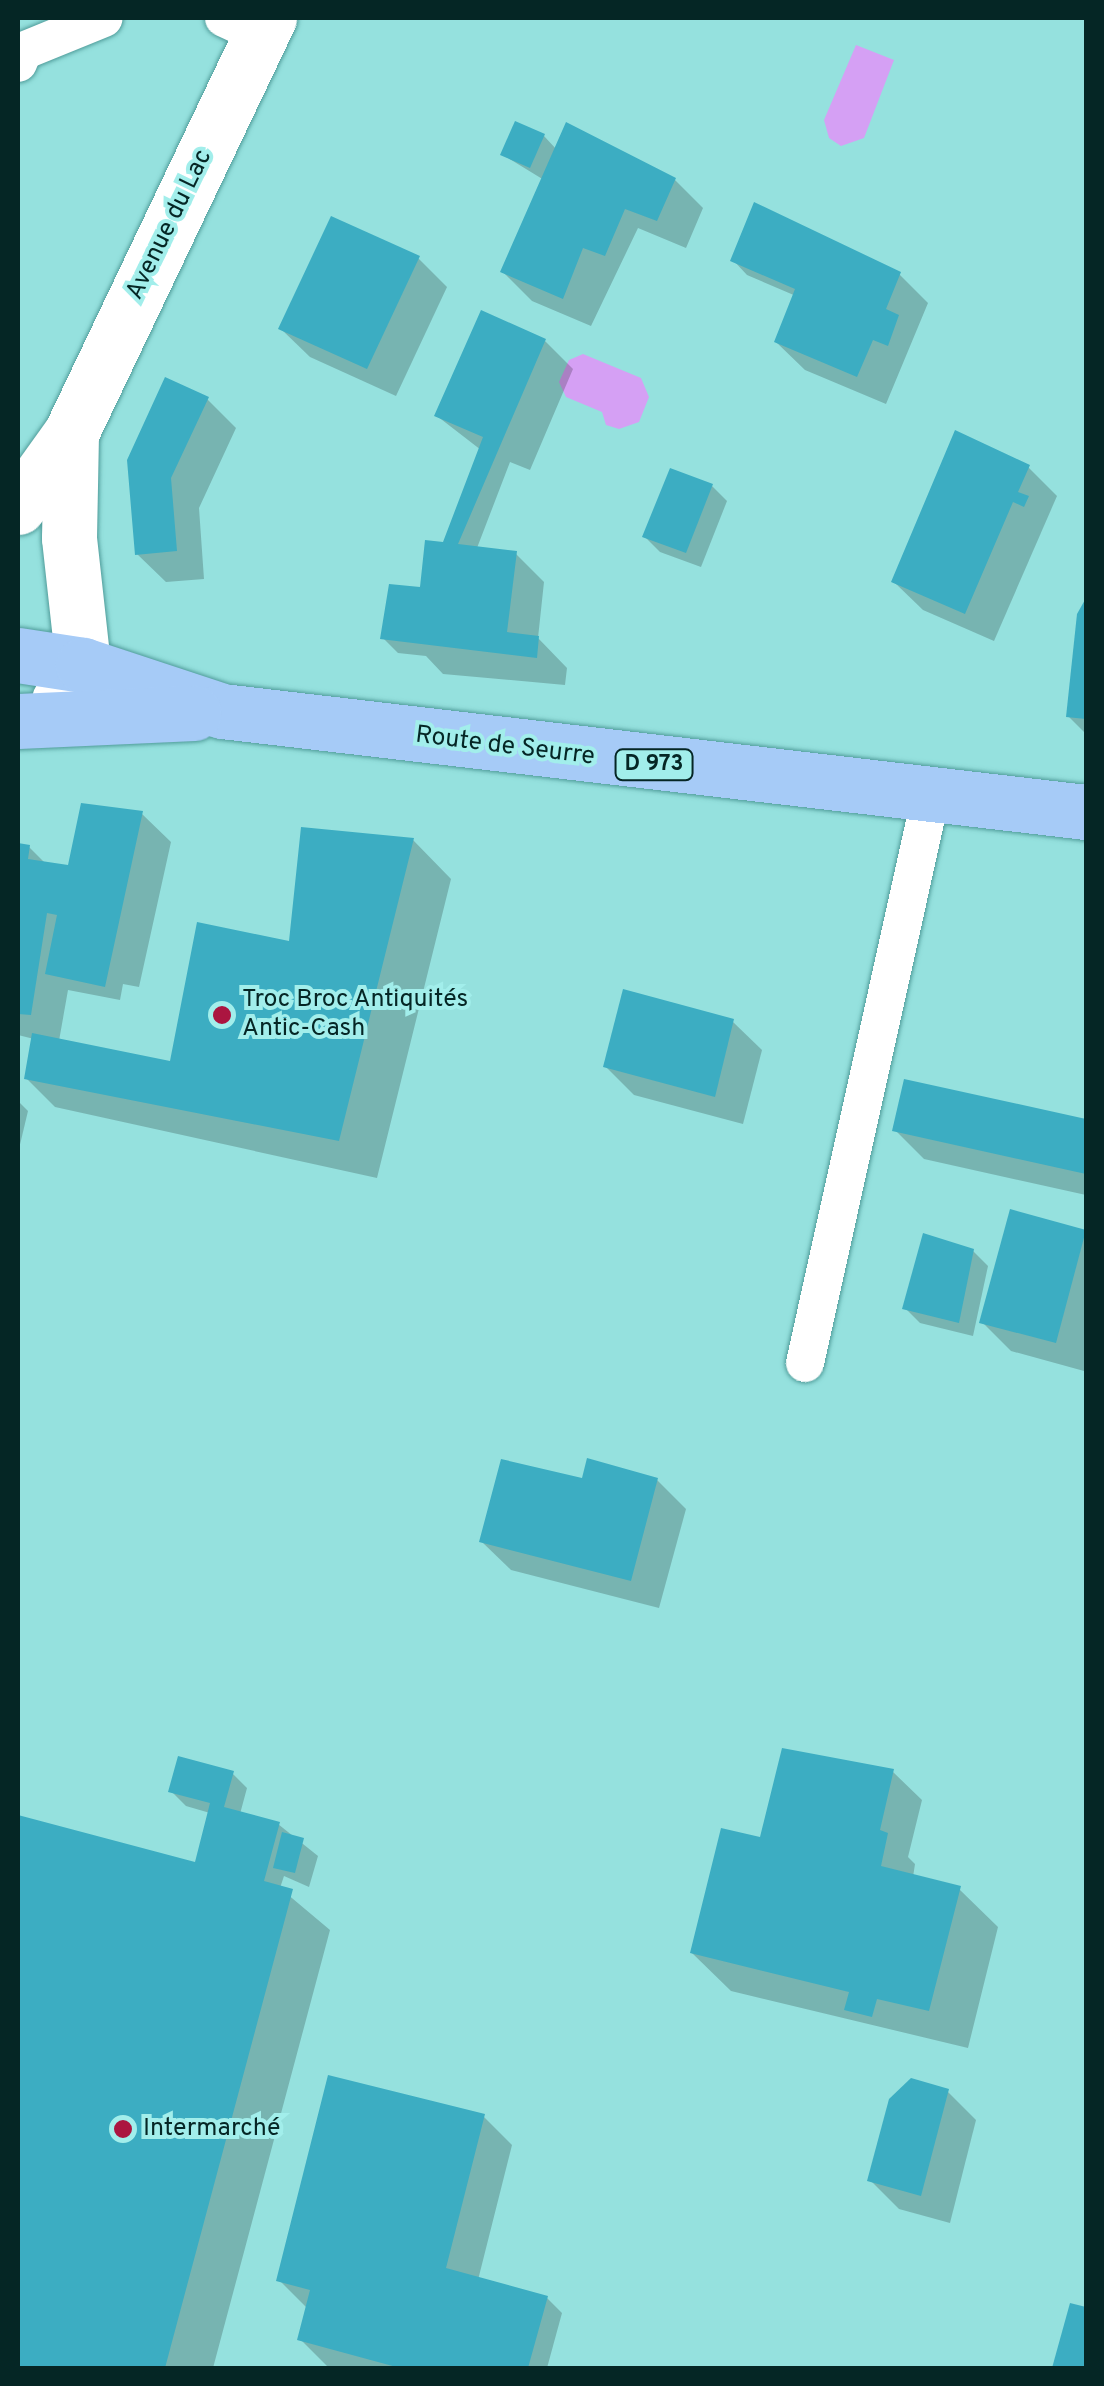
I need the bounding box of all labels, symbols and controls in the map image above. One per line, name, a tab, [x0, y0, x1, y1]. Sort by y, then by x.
street label: Avenue du Lac	[121, 145, 219, 305]
street label: Route de Seurre	[414, 721, 596, 773]
road number: D 973	[614, 748, 694, 782]
place label: Troc Broc Antiquités Antic-Cash	[242, 986, 469, 1045]
marker: Troc Broc Antiquités Antic-Cash	[211, 1004, 233, 1026]
place label: Intermarché	[143, 2114, 281, 2144]
marker: Intermarché	[112, 2118, 134, 2140]

